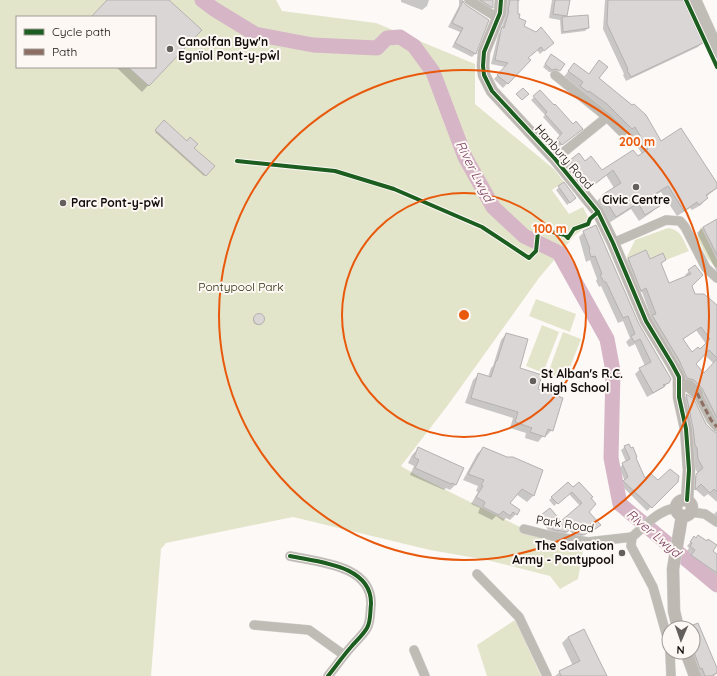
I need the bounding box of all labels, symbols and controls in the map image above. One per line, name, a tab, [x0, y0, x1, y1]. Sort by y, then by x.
legend	[16, 16, 156, 68]
text: Cycle path	[52, 24, 111, 39]
place label: Canolfan Byw'n Egnïol Pont-y-pŵl	[178, 34, 280, 63]
text: Path	[52, 44, 77, 59]
marker: Canolfan Byw'n Egnïol Pont-y-pŵl	[165, 44, 175, 54]
street label: Hanbury Road	[532, 121, 597, 192]
text: 200 m	[619, 134, 655, 149]
water label: River Lwyd	[453, 138, 498, 206]
marker: Civic Centre	[631, 182, 641, 192]
place label: Civic Centre	[602, 192, 670, 207]
place label: Parc Pont-y-pŵl	[71, 195, 163, 210]
marker: Parc Pont-y-pŵl	[58, 198, 68, 208]
text: 100 m	[533, 221, 567, 236]
park label: Pontypool Park	[198, 279, 284, 294]
centre of rings	[457, 308, 471, 322]
place label: St Alban's R.C. High School	[541, 366, 623, 395]
marker: St Alban's R.C. High School	[528, 376, 538, 386]
water label: River Lwyd	[624, 506, 686, 562]
street label: Park Road	[535, 512, 595, 535]
place label: The Salvation Army - Pontypool	[512, 538, 614, 567]
marker: The Salvation Army - Pontypool	[617, 548, 627, 558]
north arrow	[661, 620, 701, 660]
text: N	[676, 643, 685, 657]

